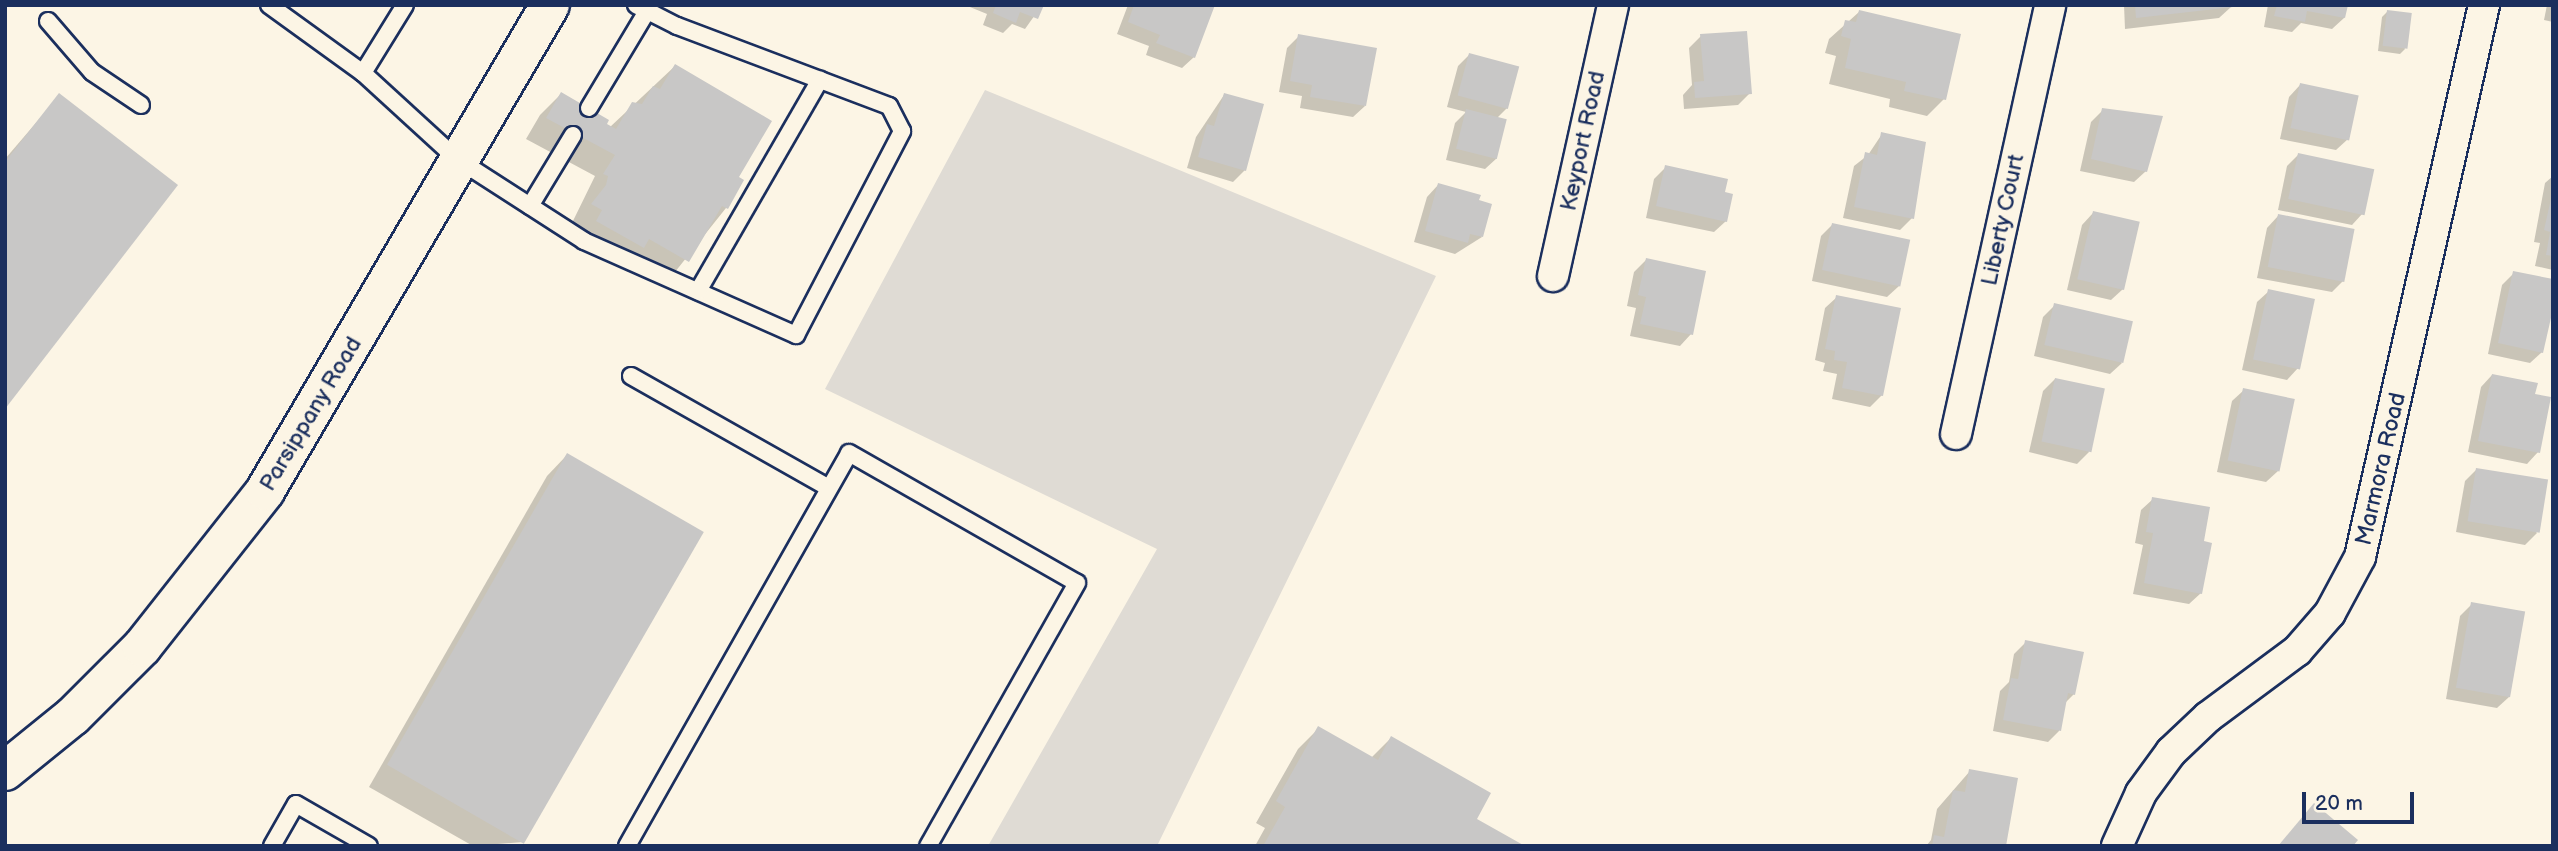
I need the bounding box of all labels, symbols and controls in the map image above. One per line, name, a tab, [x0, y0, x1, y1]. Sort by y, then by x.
street label: Keyport Road	[1555, 69, 1611, 213]
street label: Liberty Court	[1975, 151, 2031, 289]
street label: Parsippany Road	[254, 331, 368, 497]
street label: Marmora Road	[2350, 390, 2412, 548]
scale bar	[2306, 778, 2418, 822]
text: 20 m	[2315, 791, 2363, 816]

